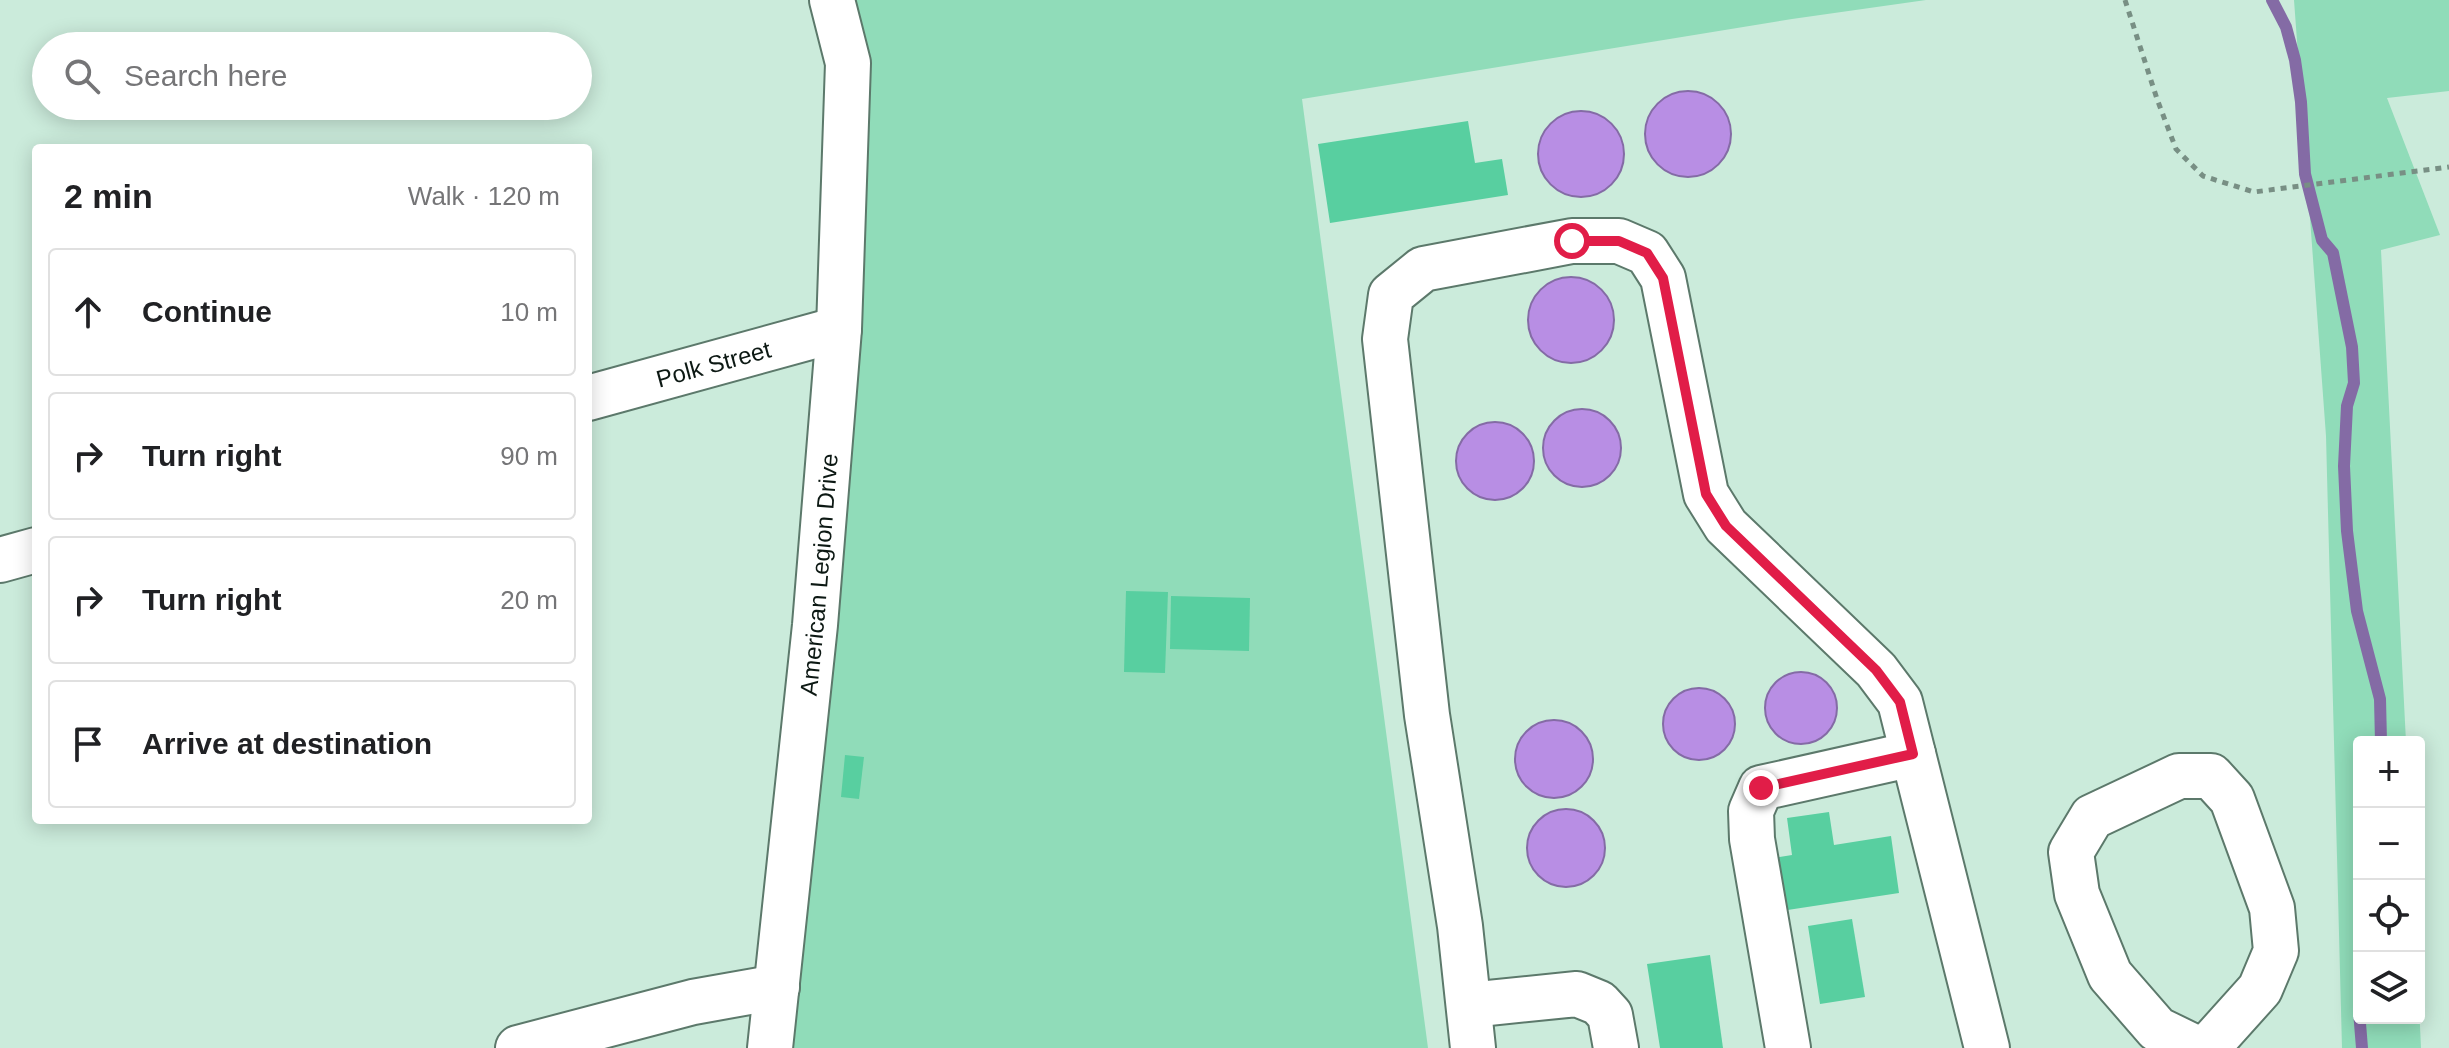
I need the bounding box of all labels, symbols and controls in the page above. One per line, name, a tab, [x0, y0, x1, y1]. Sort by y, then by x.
search box	[32, 32, 592, 120]
icon: search	[60, 54, 104, 98]
text: Search here	[124, 59, 287, 92]
text: 2 min	[64, 177, 153, 215]
text: Walk · 120 m	[408, 181, 560, 211]
route start	[1554, 223, 1590, 259]
icon: ahead	[66, 290, 110, 334]
text: Continue	[142, 295, 272, 328]
text: 10 m	[500, 297, 558, 327]
street label: Polk Street	[653, 335, 774, 392]
icon: right	[66, 434, 110, 478]
text: Turn right	[142, 439, 281, 472]
text: 90 m	[500, 441, 558, 471]
street label: American Legion Drive	[794, 452, 842, 697]
icon: right	[66, 578, 110, 622]
text: Turn right	[142, 583, 281, 616]
text: 20 m	[500, 585, 558, 615]
icon: arrive	[66, 722, 110, 766]
text: Arrive at destination	[142, 727, 432, 760]
map controls	[2353, 736, 2425, 1024]
button: +	[2353, 736, 2425, 808]
route end	[1743, 770, 1779, 806]
button: −	[2353, 808, 2425, 880]
button: locate	[2353, 880, 2425, 952]
button: layers	[2353, 952, 2425, 1024]

